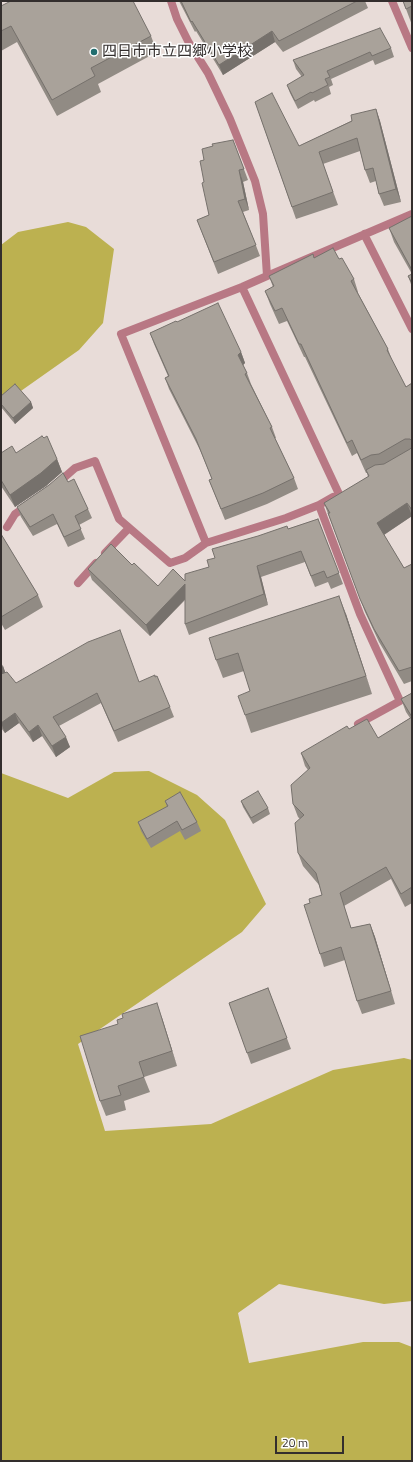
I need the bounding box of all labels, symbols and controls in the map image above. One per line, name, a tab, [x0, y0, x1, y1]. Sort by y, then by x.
place label: 四日市市立四郷小学校	[102, 43, 252, 61]
marker: 四日市市立四郷小学校	[89, 47, 99, 57]
scale bar	[277, 1428, 346, 1454]
text: 20 m	[282, 1433, 308, 1452]

